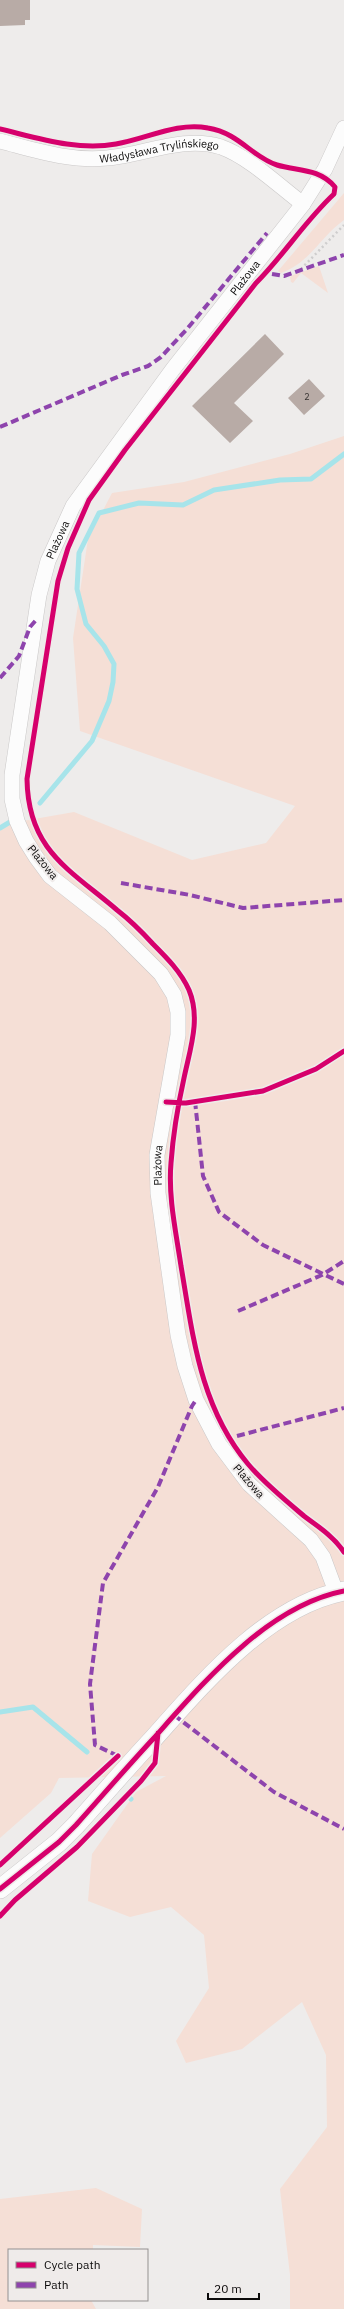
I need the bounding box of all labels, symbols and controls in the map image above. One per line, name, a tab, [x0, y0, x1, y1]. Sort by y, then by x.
street label: Władysława Trylińskiego	[99, 136, 221, 166]
street label: Plażowa	[227, 257, 263, 298]
house number: 2	[304, 391, 310, 402]
street label: Plażowa	[43, 518, 73, 561]
street label: Plażowa	[25, 842, 61, 882]
street label: Plażowa	[149, 1144, 166, 1186]
street label: Plażowa	[230, 1461, 268, 1501]
legend	[8, 2249, 148, 2301]
text: Cycle path	[44, 2257, 101, 2272]
scale bar	[208, 2275, 259, 2301]
text: Path	[44, 2277, 69, 2292]
text: 20 m	[214, 2281, 242, 2296]

